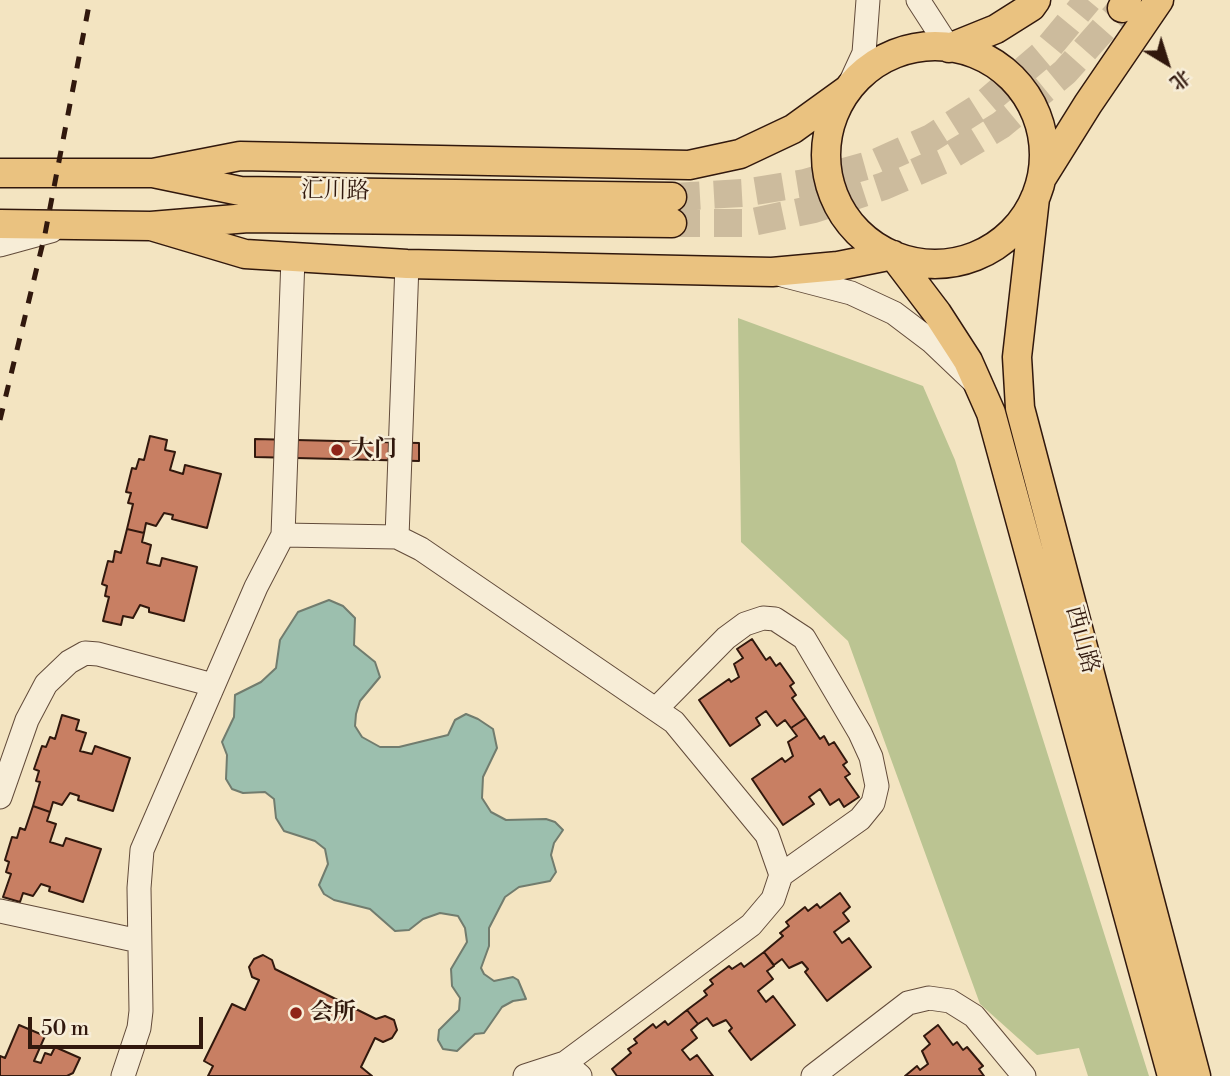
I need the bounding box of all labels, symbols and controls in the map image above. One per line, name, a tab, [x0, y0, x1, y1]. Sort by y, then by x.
north arrow	[1132, 28, 1202, 98]
text: 北	[1165, 64, 1195, 95]
street label: 汇川路	[300, 178, 370, 206]
place label: 大门	[351, 436, 397, 464]
marker: 大门	[329, 442, 345, 458]
street label: 西山路	[1059, 603, 1103, 677]
place label: 会所	[310, 999, 356, 1027]
scale bar	[32, 1002, 206, 1046]
marker: 会所	[288, 1005, 304, 1021]
text: 50 m	[41, 1016, 89, 1042]

